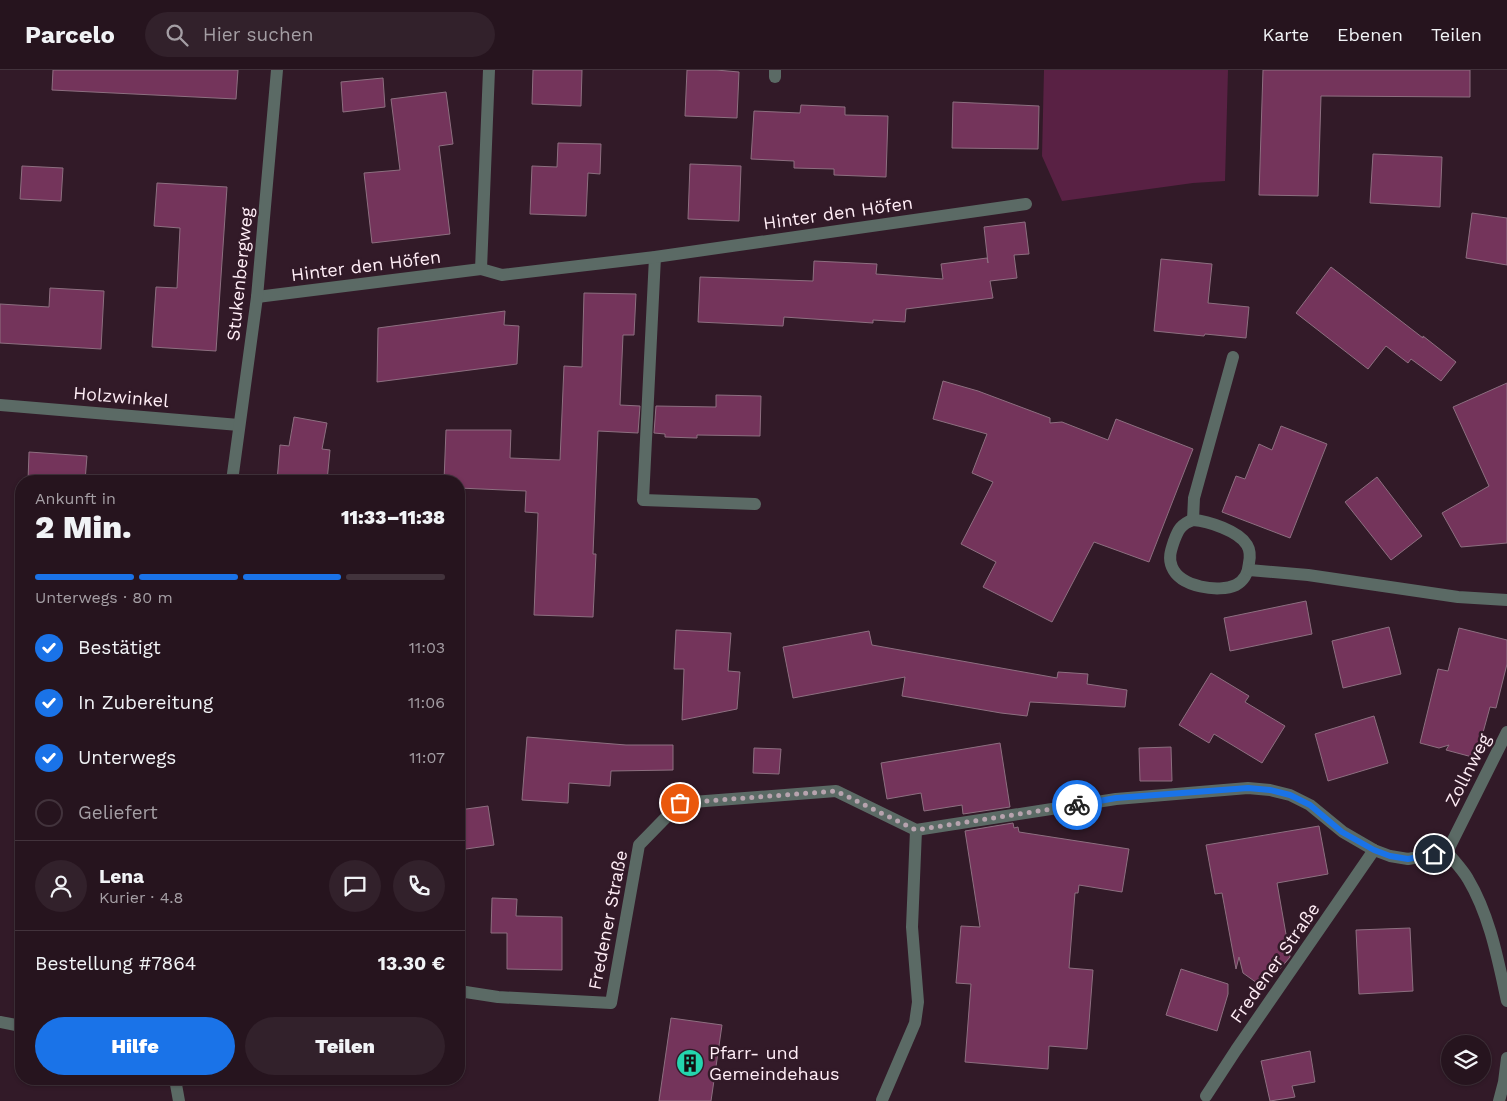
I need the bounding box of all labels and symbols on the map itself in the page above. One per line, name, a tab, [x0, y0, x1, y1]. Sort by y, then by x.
street label: Hinter den Höfen	[762, 192, 914, 233]
street label: Stukenbergweg	[222, 206, 257, 342]
street label: Hinter den Höfen	[290, 246, 442, 285]
street label: Holzwinkel	[72, 382, 170, 411]
street label: Zollnweg	[1440, 730, 1495, 809]
courier	[1052, 780, 1102, 830]
pin	[659, 782, 701, 824]
pin	[1413, 833, 1455, 875]
street label: Fredener Straße	[584, 848, 631, 992]
street label: Fredener Straße	[1225, 899, 1324, 1027]
place label: Pfarr- und Gemeindehaus	[709, 1042, 839, 1084]
building icon: Pfarr- und Gemeindehaus	[675, 1048, 705, 1078]

